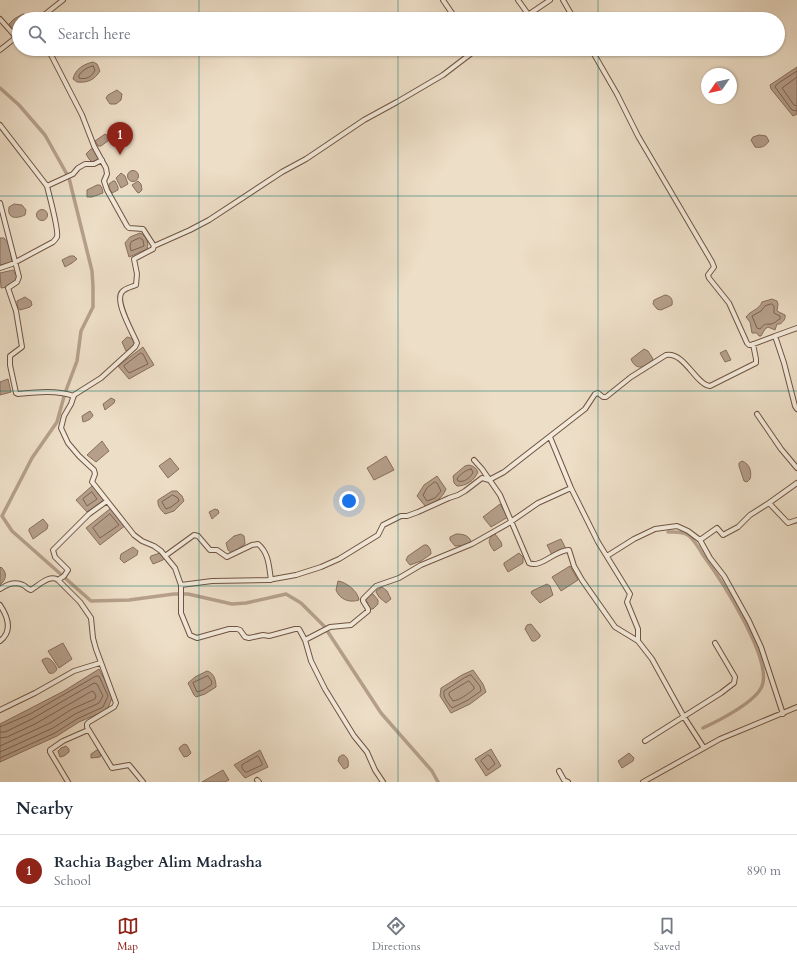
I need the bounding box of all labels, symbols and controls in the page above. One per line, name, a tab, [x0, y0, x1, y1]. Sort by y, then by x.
search box	[12, 12, 785, 56]
icon: search	[26, 23, 48, 45]
text: Search here	[58, 24, 131, 44]
north arrow	[701, 68, 737, 104]
pin: 1	[107, 122, 133, 155]
your location	[339, 491, 359, 511]
text: Nearby	[16, 797, 73, 820]
text: Rachia Bagber Alim Madrasha	[54, 852, 262, 872]
text: 1	[26, 862, 32, 880]
text: 890 m	[747, 862, 781, 880]
text: School	[54, 872, 91, 890]
tab: Map	[117, 915, 139, 954]
tab: Directions	[372, 915, 420, 954]
tab: Saved	[654, 915, 680, 954]

